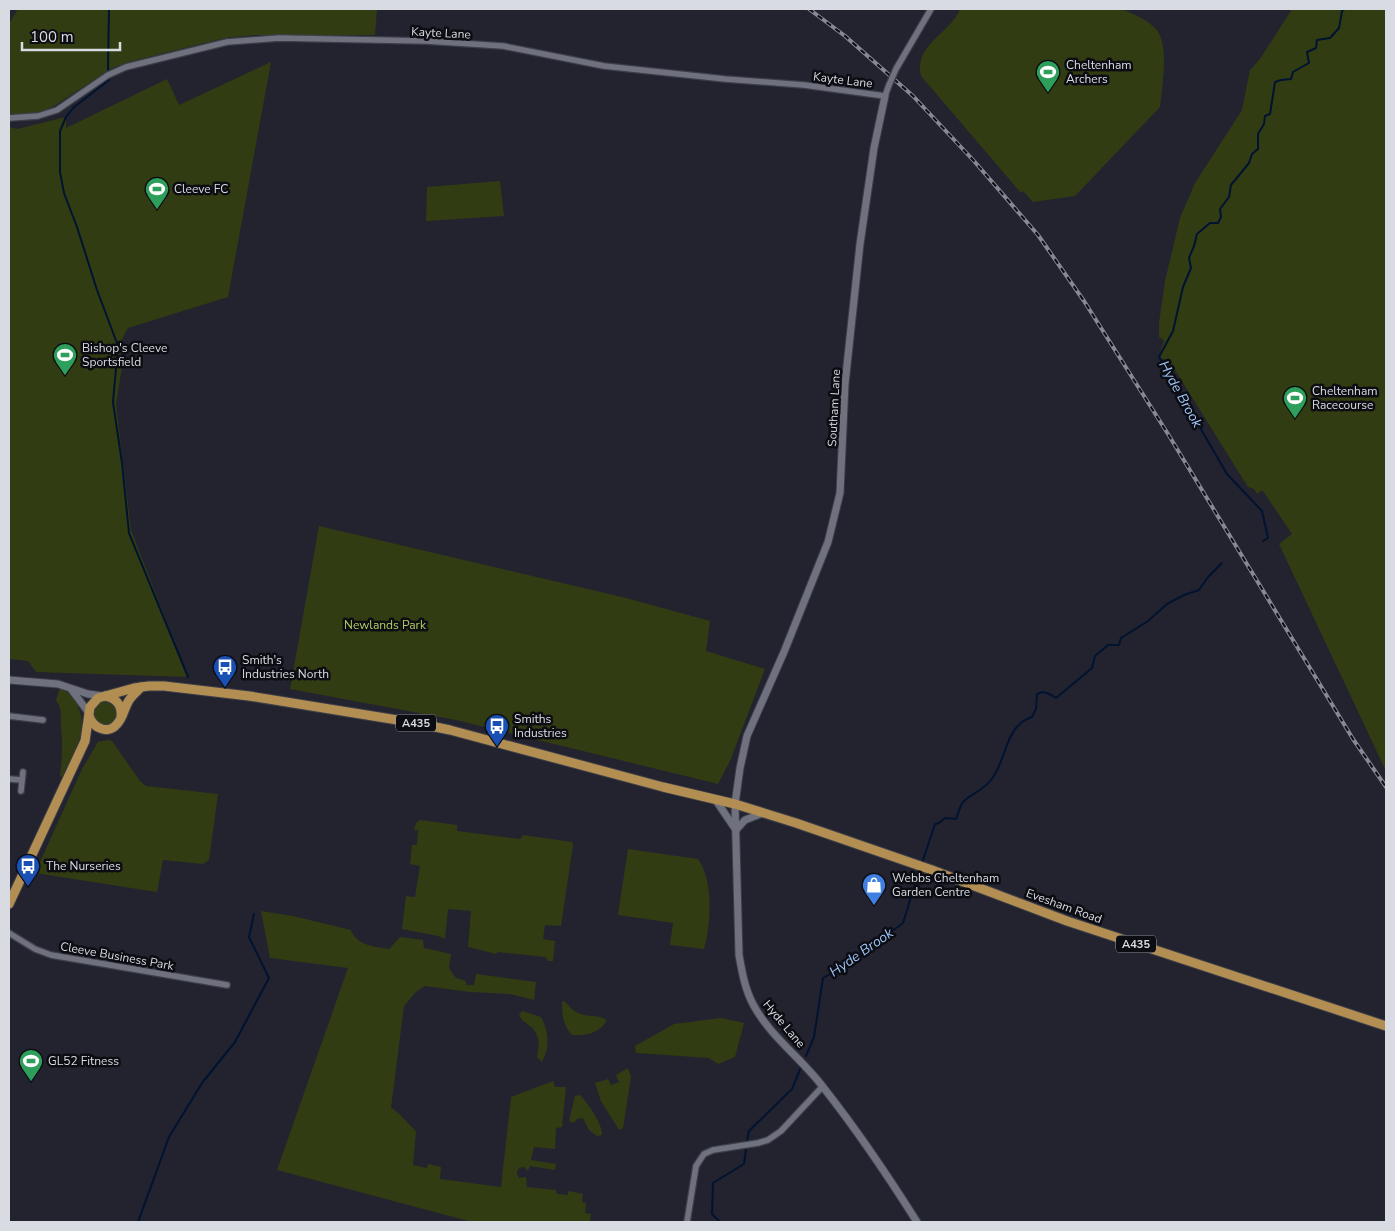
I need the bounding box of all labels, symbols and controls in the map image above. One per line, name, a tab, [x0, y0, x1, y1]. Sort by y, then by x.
scale bar	[22, 20, 120, 52]
street label: Kayte Lane	[411, 23, 471, 43]
text: 100 m	[30, 27, 74, 47]
place label: Cheltenham Archers	[1066, 57, 1132, 87]
sports icon: Cheltenham Archers	[1035, 59, 1061, 93]
street label: Kayte Lane	[812, 68, 874, 92]
sports icon: Cleeve FC	[144, 176, 170, 210]
place label: Cleeve FC	[174, 181, 228, 197]
place label: Bishop's Cleeve Sportsfield	[82, 340, 167, 370]
sports icon: Bishop's Cleeve Sportsfield	[52, 342, 78, 376]
water label: Hyde Brook	[1154, 357, 1207, 432]
street label: Southam Lane	[824, 369, 844, 447]
place label: Cheltenham Racecourse	[1312, 383, 1378, 413]
sports icon: Cheltenham Racecourse	[1282, 385, 1308, 419]
park label: Newlands Park	[344, 617, 427, 633]
place label: Smith's Industries North	[242, 652, 329, 682]
bus stop icon: Smith's Industries North	[212, 654, 238, 688]
place label: Smiths Industries	[514, 711, 567, 741]
bus stop icon: Smiths Industries	[484, 713, 510, 747]
road number: A435	[396, 714, 436, 731]
bus stop icon: The Nurseries	[15, 853, 41, 887]
place label: The Nurseries	[46, 858, 121, 874]
place label: Webbs Cheltenham Garden Centre	[892, 870, 999, 900]
shop icon: Webbs Cheltenham Garden Centre	[861, 872, 887, 906]
street label: Evesham Road	[1024, 885, 1104, 927]
water label: Hyde Brook	[826, 923, 898, 981]
road number: A435	[1116, 936, 1156, 952]
street label: Cleeve Business Park	[59, 938, 176, 974]
street label: Hyde Lane	[759, 997, 809, 1051]
sports icon: GL52 Fitness	[18, 1048, 44, 1082]
place label: GL52 Fitness	[48, 1053, 119, 1069]

